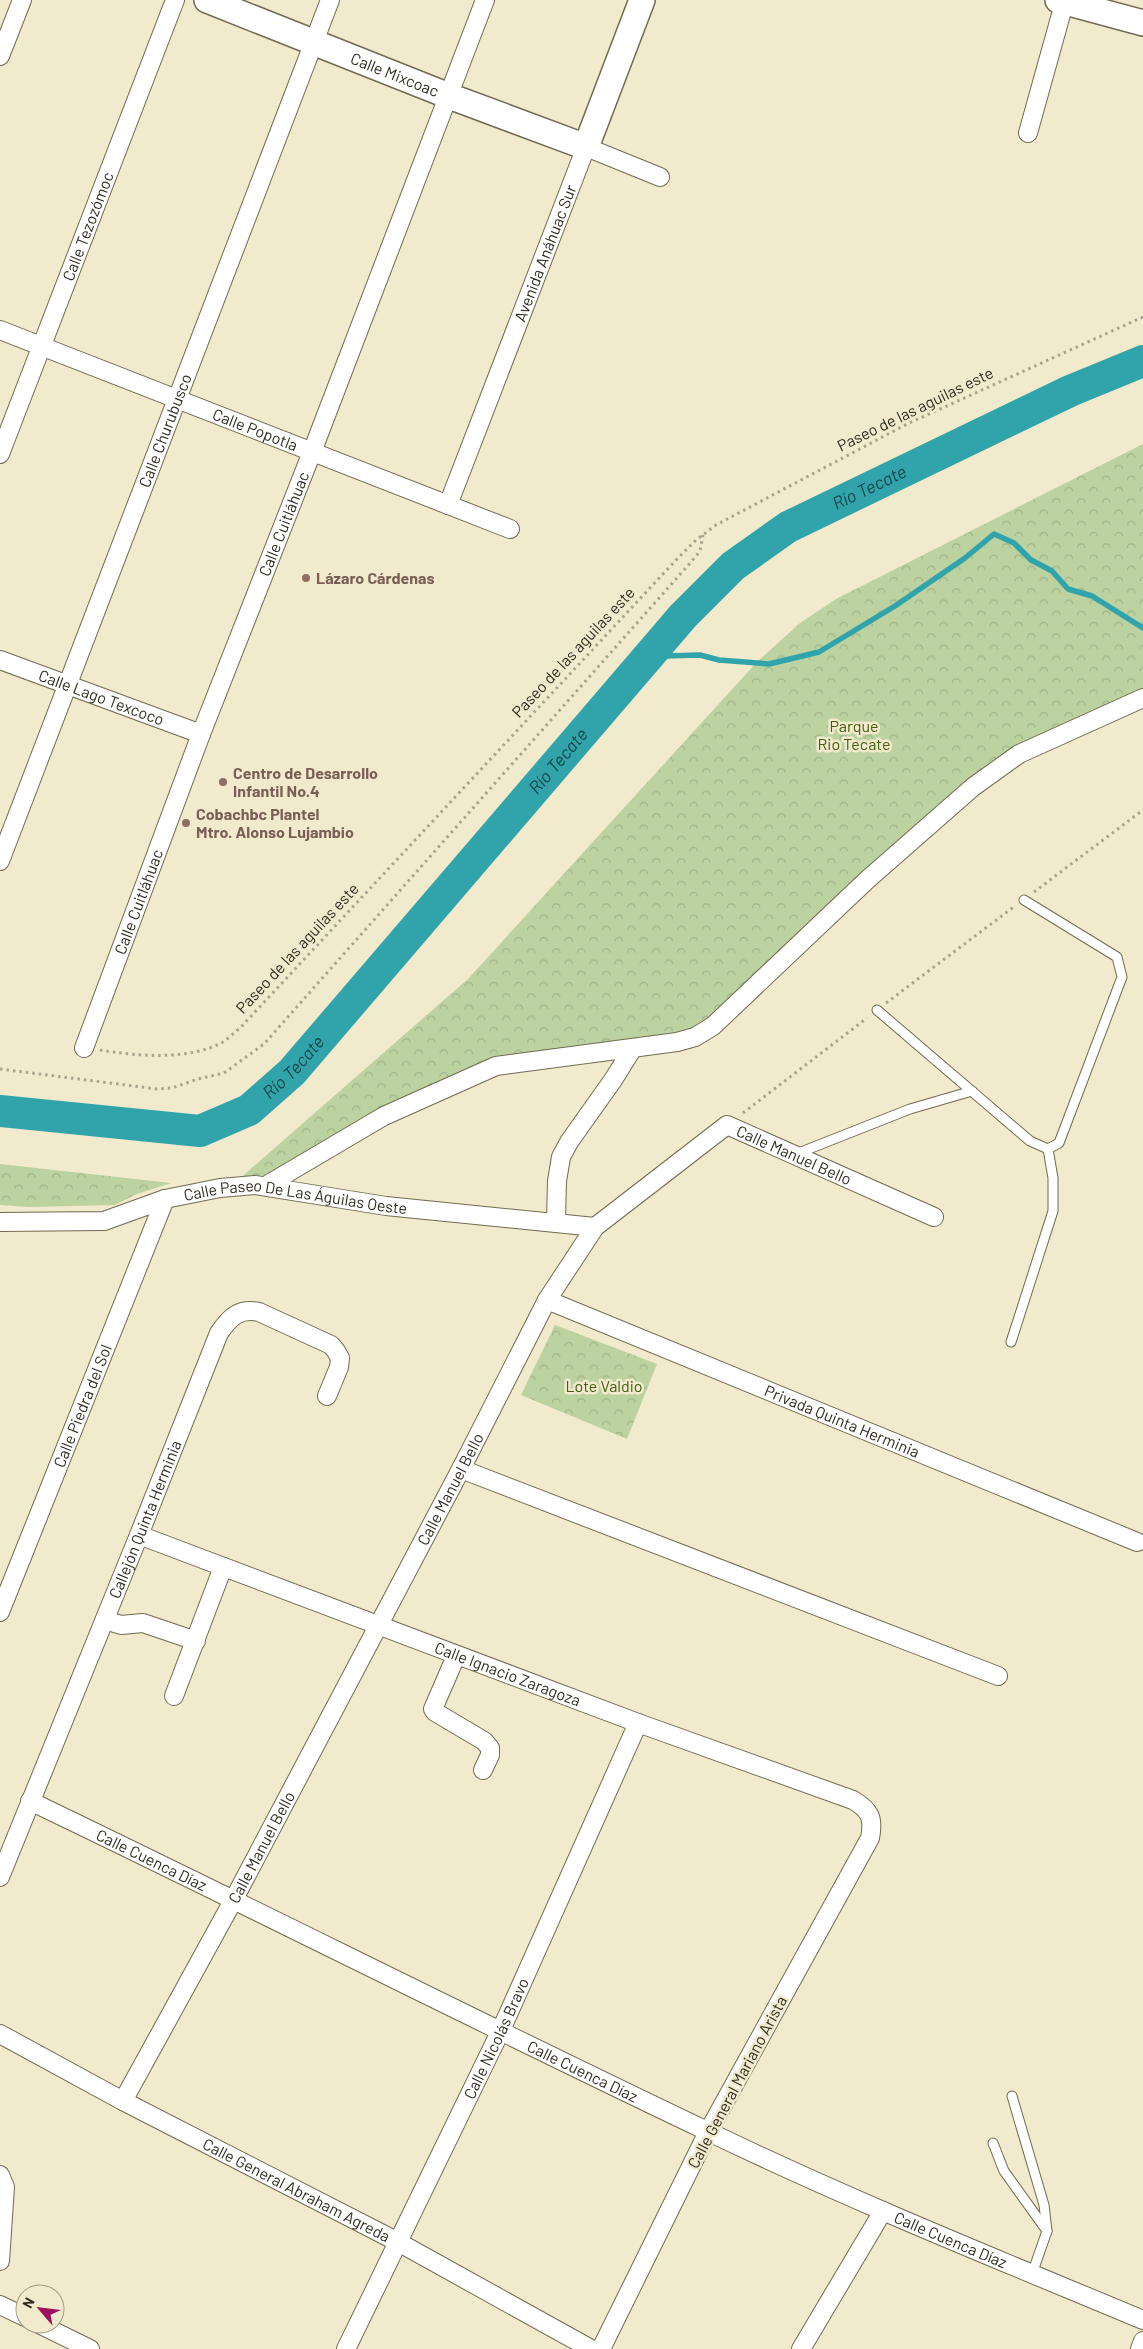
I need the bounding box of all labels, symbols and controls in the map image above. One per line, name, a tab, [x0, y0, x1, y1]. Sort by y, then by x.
street label: Calle Mixcoac	[348, 48, 442, 100]
street label: Calle Tezozómoc	[58, 169, 117, 283]
street label: Avenida Anáhuac Sur	[510, 182, 580, 324]
street label: Paseo de las aguilas este	[834, 362, 996, 455]
street label: Calle Churubusco	[134, 371, 195, 490]
street label: Calle Popotla	[210, 404, 301, 454]
water label: Río Tecate	[829, 460, 910, 514]
street label: Calle Cuitláhuac	[254, 469, 312, 579]
place label: Lázaro Cárdenas	[316, 568, 435, 587]
marker: Lázaro Cárdenas	[300, 572, 312, 584]
street label: Paseo de las aguilas este	[507, 583, 638, 721]
street label: Calle Lago Texcoco	[36, 665, 167, 729]
park label: Parque Rio Tecate	[818, 716, 890, 753]
water label: Río Tecate	[523, 723, 592, 798]
place label: Centro de Desarrollo Infantil No.4	[233, 763, 378, 800]
marker: Centro de Desarrollo Infantil No.4	[217, 776, 229, 788]
place label: Cobachbc Plantel Mtro. Alonso Lujambio	[196, 804, 354, 841]
marker: Cobachbc Plantel Mtro. Alonso Lujambio	[180, 817, 192, 829]
street label: Calle Cuitláhuac	[110, 846, 166, 957]
street label: Paseo de las aguilas este	[231, 879, 362, 1017]
water label: Río Tecate	[258, 1031, 328, 1103]
street label: Calle Manuel Bello	[734, 1121, 855, 1188]
street label: Calle Paseo De Las Águilas Oeste	[182, 1175, 408, 1217]
street label: Calle Piedra del Sol	[49, 1341, 115, 1470]
park label: Lote Valdio	[565, 1376, 643, 1395]
street label: Privada Quinta Herminia	[762, 1380, 923, 1461]
street label: Calle Manuel Bello	[413, 1430, 487, 1548]
street label: Callejón Quinta Herminia	[104, 1437, 185, 1601]
street label: Calle Ignacio Zaragoza	[432, 1637, 583, 1710]
street label: Calle Manuel Bello	[224, 1788, 298, 1906]
street label: Calle Cuenca Díaz	[93, 1825, 210, 1894]
street label: Calle Nicolás Bravo	[459, 1975, 532, 2102]
street label: Calle General Mariano Arista	[683, 1992, 790, 2171]
street label: Calle Cuenca Díaz	[524, 2036, 641, 2105]
street label: Calle General Abraham Agreda	[200, 2134, 394, 2245]
street label: Calle Cuenca Díaz	[892, 2207, 1010, 2271]
north arrow	[15, 2284, 65, 2334]
text: N	[18, 2295, 38, 2311]

